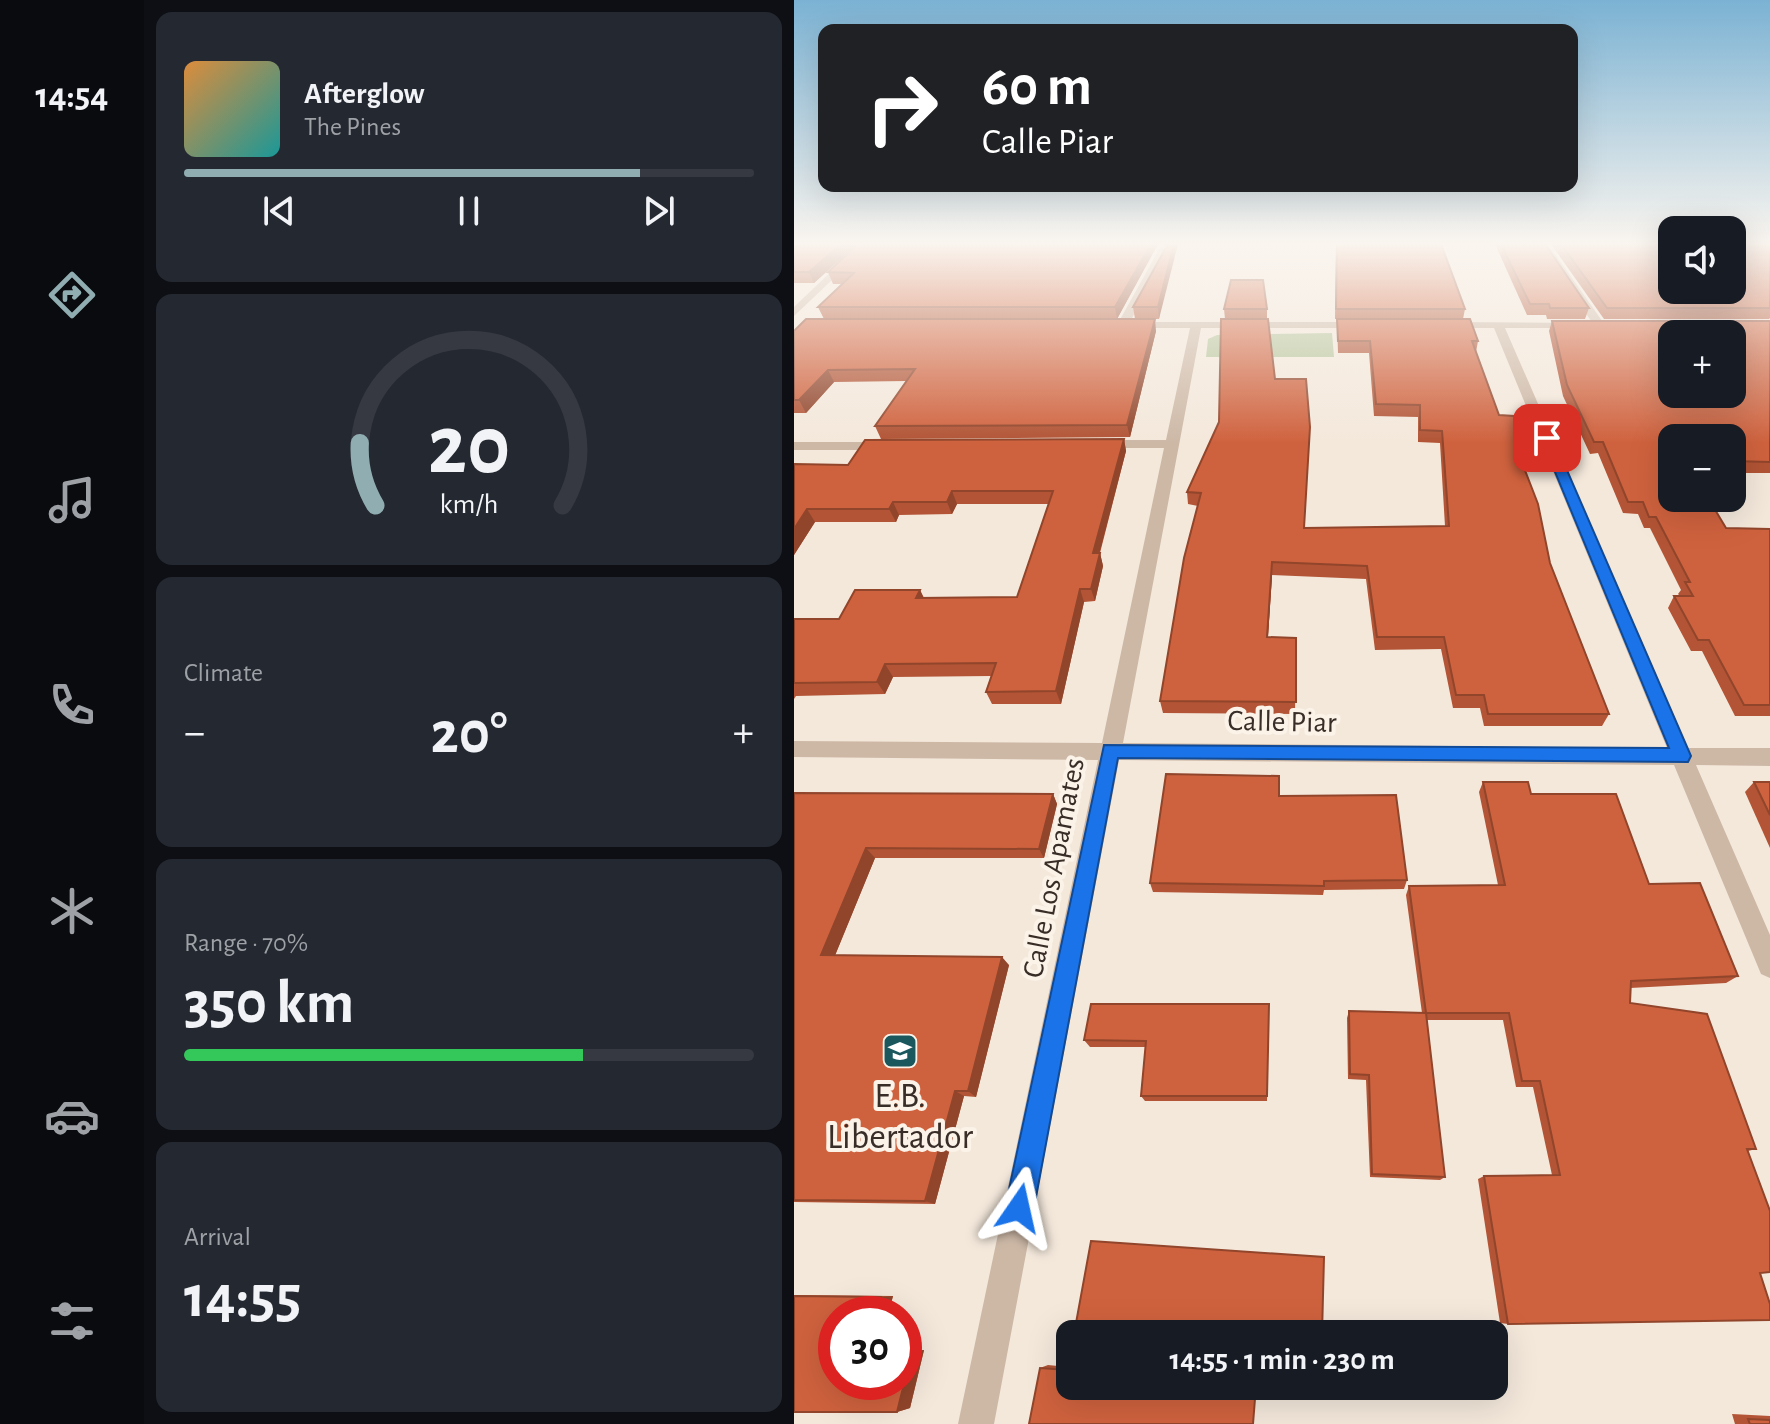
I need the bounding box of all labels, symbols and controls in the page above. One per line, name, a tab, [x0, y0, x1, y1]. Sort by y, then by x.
icon: right	[850, 56, 954, 160]
text: 60 m	[982, 59, 1092, 115]
text: 14:54	[36, 78, 108, 114]
text: Afterglow	[304, 79, 425, 109]
text: The Pines	[304, 114, 401, 140]
text: Calle Piar	[982, 124, 1113, 160]
icon: previous	[257, 189, 301, 233]
icon: pause	[447, 189, 491, 233]
icon: next	[637, 189, 681, 233]
map controls	[1658, 216, 1746, 512]
button: sound	[1658, 216, 1746, 304]
icon: directions	[44, 267, 100, 323]
button: +	[1658, 320, 1746, 408]
text: 20	[428, 404, 510, 488]
pin	[1513, 404, 1581, 472]
icon: arrive	[1525, 416, 1569, 460]
button: −	[1658, 424, 1746, 512]
icon: music	[44, 472, 100, 528]
text: km/h	[440, 490, 498, 519]
text: Climate	[184, 660, 263, 686]
icon: phone	[44, 677, 100, 733]
text: 20°	[430, 704, 508, 764]
street label: Calle Piar	[1227, 706, 1337, 738]
text: −	[184, 711, 205, 755]
text: +	[733, 711, 754, 755]
street label: Calle Los Apamates	[1018, 755, 1090, 981]
icon: climate	[44, 883, 100, 939]
text: Range · 70%	[184, 930, 308, 956]
text: 350 km	[184, 974, 354, 1034]
school or university icon: E.B. Libertador	[881, 1032, 919, 1070]
place label: E.B. Libertador	[827, 1078, 973, 1155]
icon: car	[44, 1088, 100, 1144]
position arrow	[977, 1166, 1061, 1250]
text: Arrival	[184, 1224, 251, 1250]
text: 14:55	[184, 1268, 301, 1328]
icon: filters	[44, 1293, 100, 1349]
speed limit sign: 30	[818, 1296, 922, 1400]
text: 14:55 · 1 min · 230 m	[1169, 1345, 1395, 1375]

